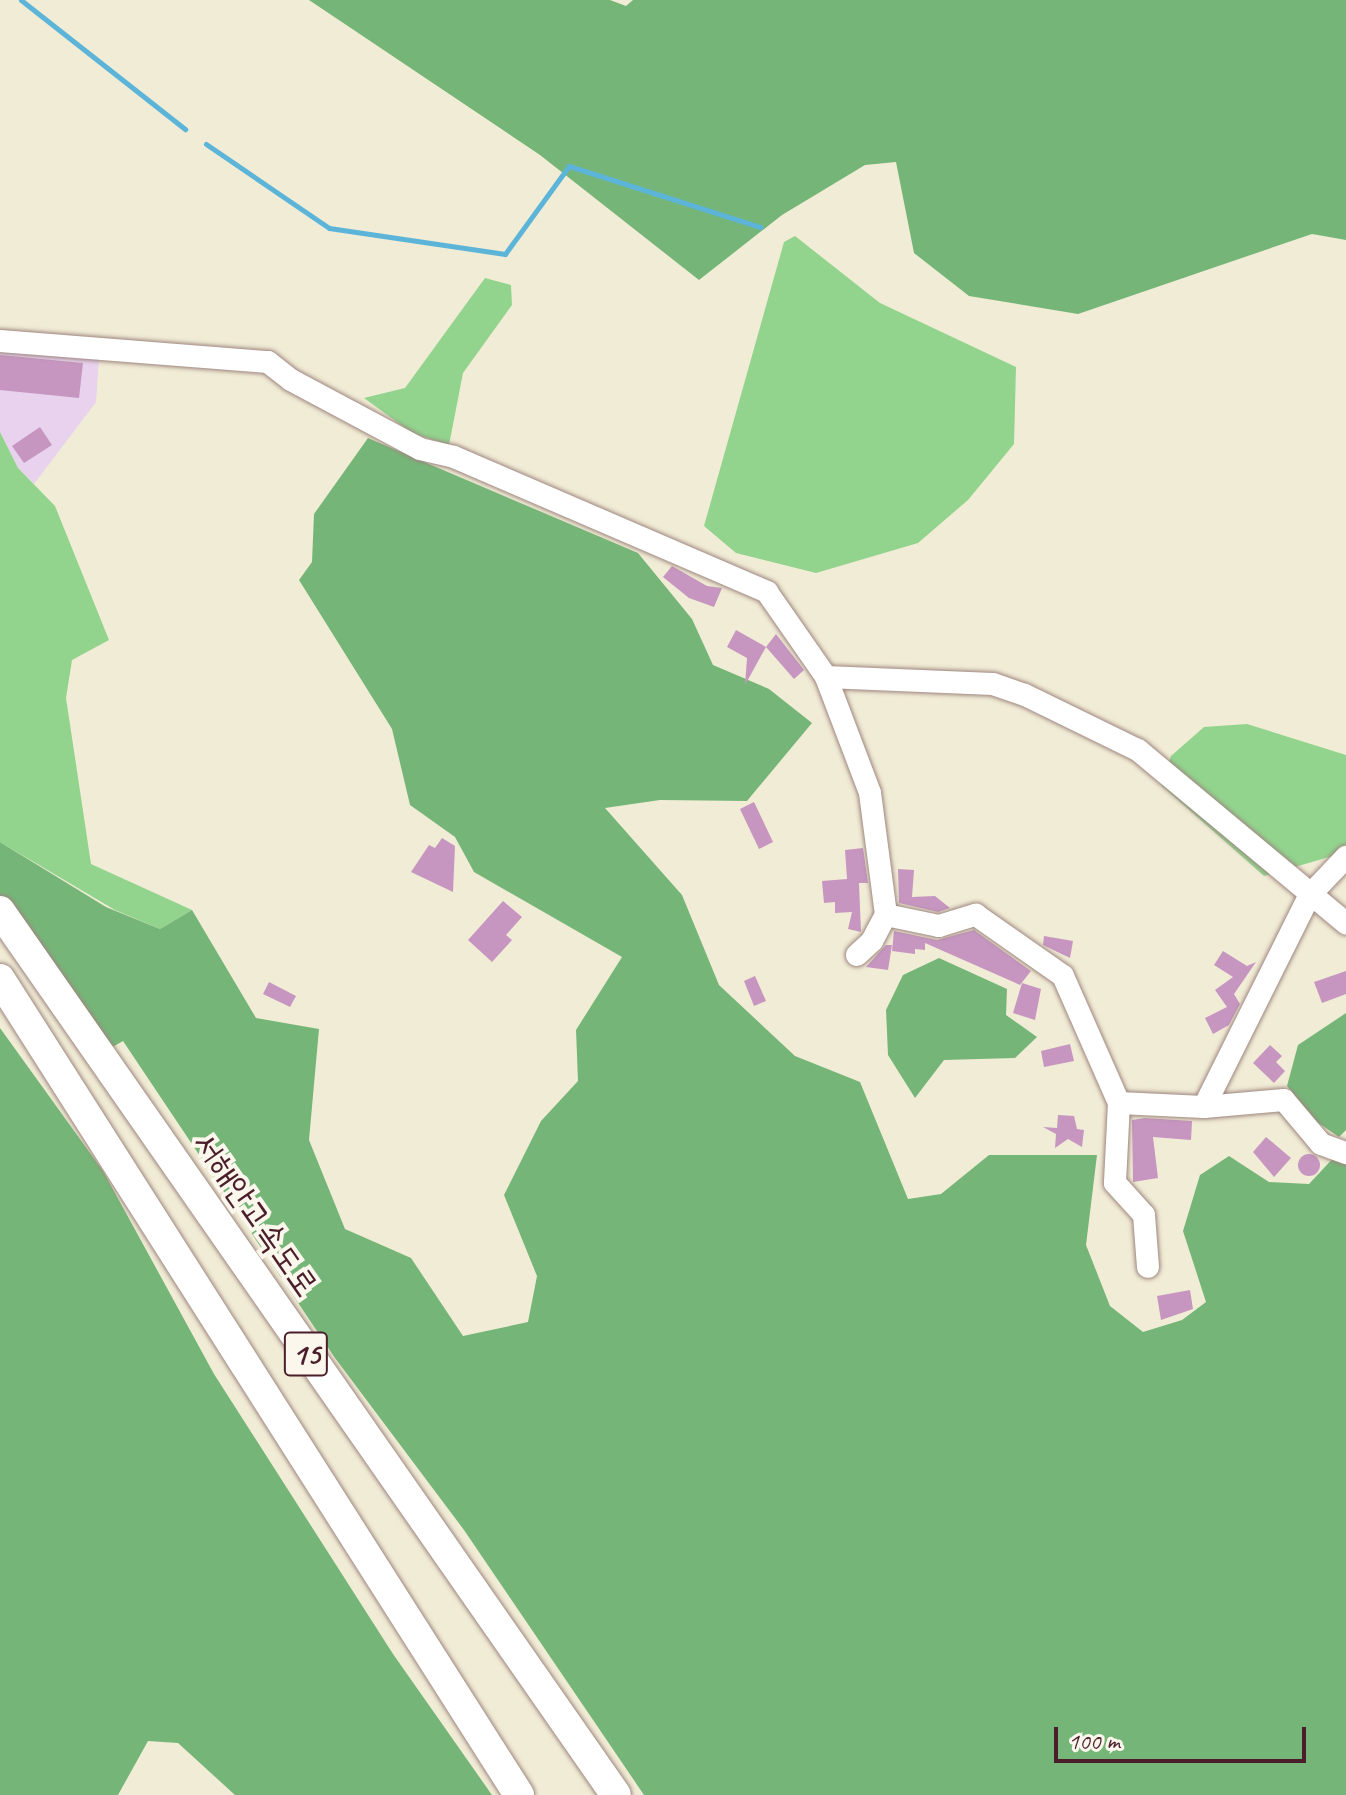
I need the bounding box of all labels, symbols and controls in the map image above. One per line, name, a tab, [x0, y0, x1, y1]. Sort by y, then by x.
street label: 서해안고속도로	[184, 1124, 328, 1304]
road number: 15	[282, 1326, 330, 1382]
scale bar	[1058, 1711, 1310, 1761]
text: 100 m	[1068, 1726, 1120, 1756]

